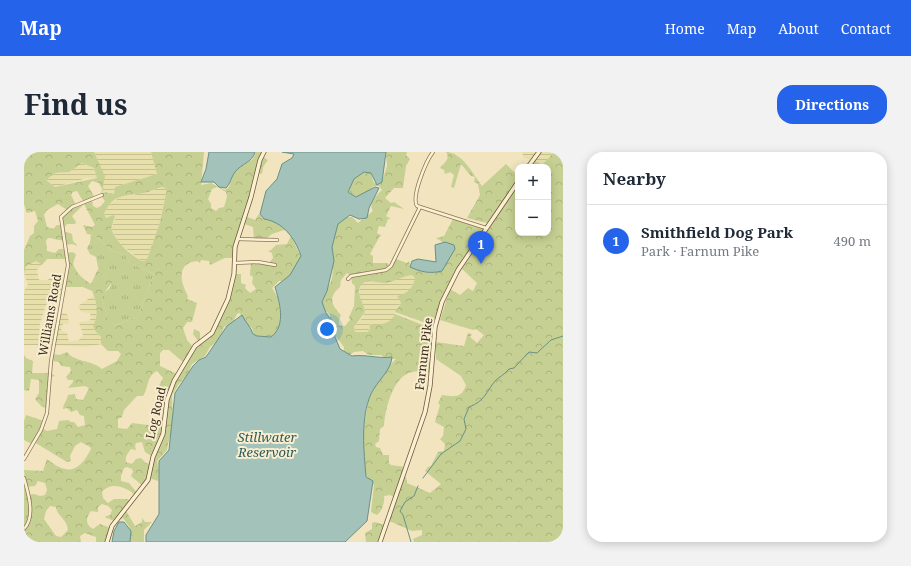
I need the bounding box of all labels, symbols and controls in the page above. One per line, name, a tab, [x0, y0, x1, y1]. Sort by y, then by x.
text: Map	[20, 15, 62, 41]
text: Home	[665, 19, 705, 38]
text: Map	[727, 19, 756, 38]
text: About	[778, 19, 819, 38]
text: Contact	[841, 19, 891, 38]
text: Find us	[24, 85, 128, 123]
button: Directions	[777, 85, 887, 124]
map controls	[515, 164, 551, 236]
button: +	[515, 164, 551, 200]
text: Nearby	[603, 167, 666, 190]
button: −	[515, 200, 551, 236]
text: Smithfield Dog Park	[641, 222, 793, 242]
pin: 1	[468, 231, 494, 264]
text: 1	[612, 232, 620, 250]
text: 490 m	[834, 232, 871, 250]
text: Park · Farnum Pike	[641, 242, 759, 260]
street label: Williams Road	[34, 272, 65, 357]
street label: Farnum Pike	[411, 317, 436, 391]
your location	[317, 319, 337, 339]
street label: Log Road	[141, 385, 170, 441]
water label: Stillwater Reservoir	[237, 428, 297, 461]

